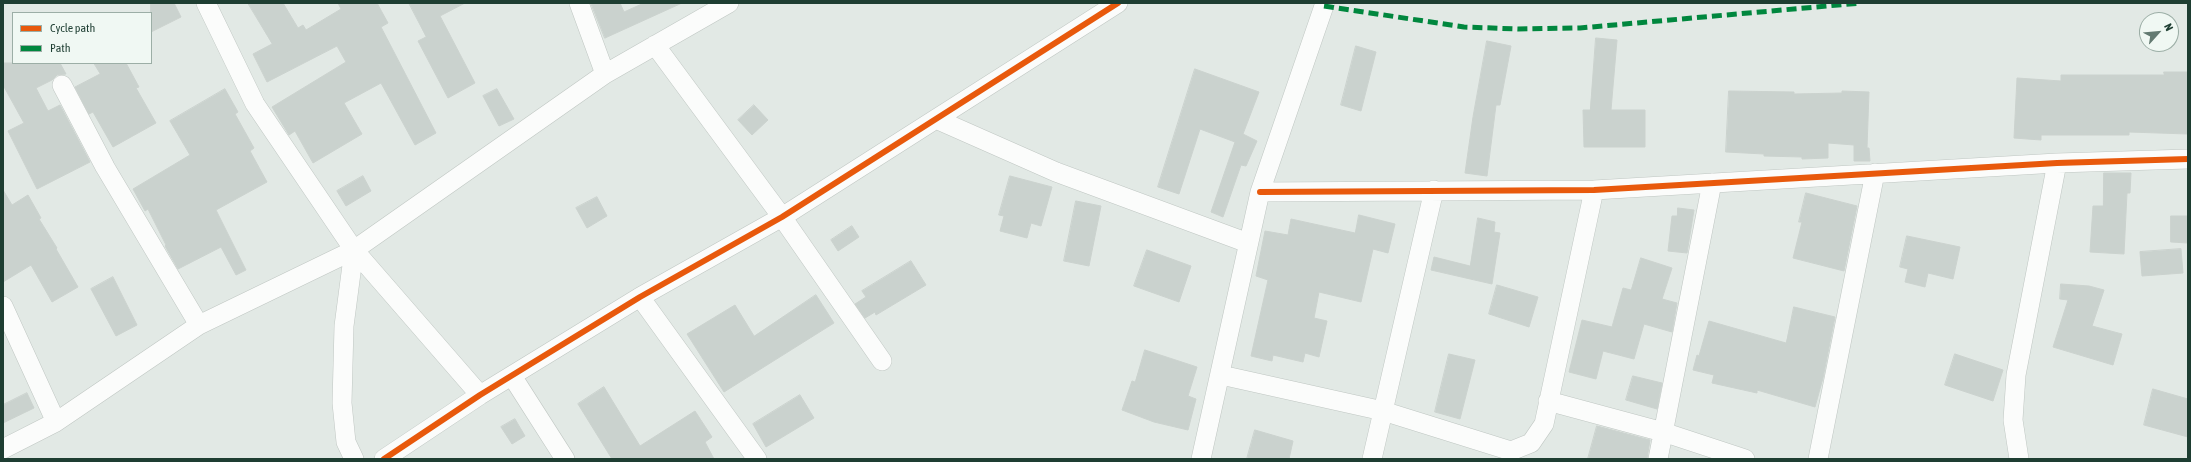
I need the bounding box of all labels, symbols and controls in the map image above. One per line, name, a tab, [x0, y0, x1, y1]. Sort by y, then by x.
legend	[12, 12, 152, 64]
north arrow	[2139, 12, 2179, 52]
text: Cycle path	[50, 21, 95, 35]
text: N	[2162, 21, 2176, 33]
text: Path	[50, 41, 71, 55]

